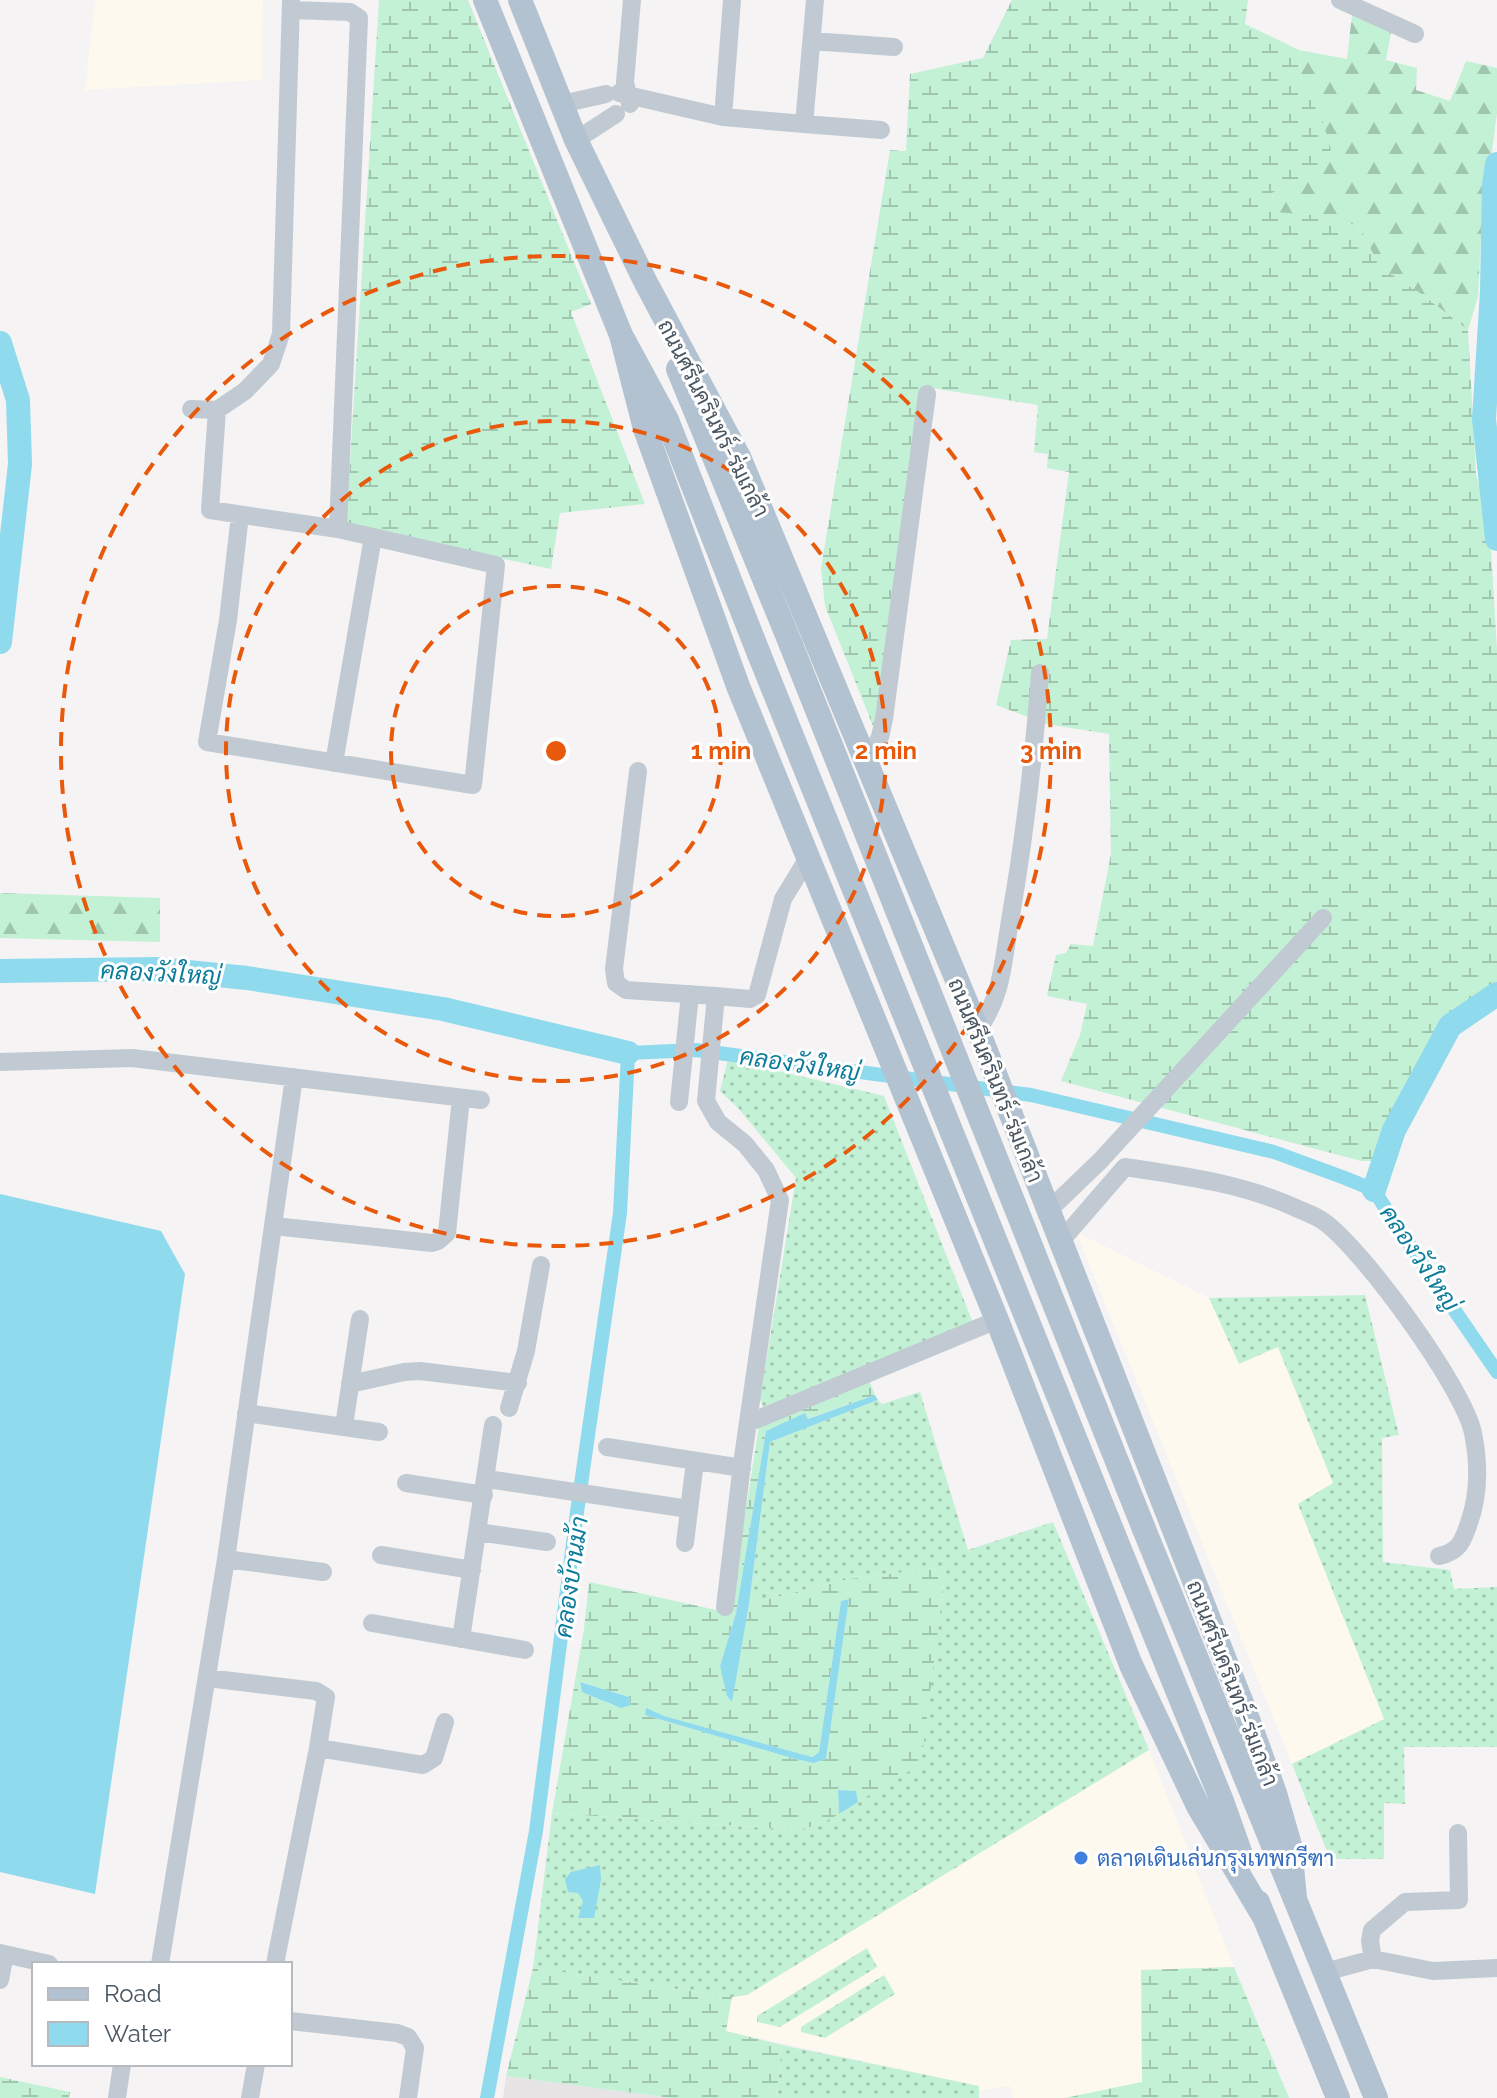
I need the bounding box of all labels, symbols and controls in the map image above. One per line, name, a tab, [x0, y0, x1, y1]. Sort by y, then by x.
street label: ถนนศรีนครินทร์-ร่มเกล้า	[653, 314, 776, 521]
text: 1 min	[691, 736, 751, 765]
text: 2 min	[855, 736, 917, 765]
text: 3 min	[1020, 736, 1082, 765]
centre of rings	[542, 737, 570, 765]
water label: คลองวังใหญ่	[100, 954, 223, 991]
street label: ถนนศรีนครินทร์-ร่มเกล้า	[943, 974, 1050, 1186]
water label: คลองวังใหญ่	[738, 1040, 863, 1087]
water label: คลองวังใหญ่	[1374, 1199, 1467, 1317]
water label: คลองบ้านม้า	[548, 1514, 594, 1640]
street label: ถนนศรีนครินทร์-ร่มเกล้า	[1182, 1576, 1285, 1789]
place label: ตลาดเดินเล่นกรุงเทพกรีฑา	[1097, 1845, 1334, 1874]
marker: ตลาดเดินเล่นกรุงเทพกรีฑา	[1072, 1849, 1090, 1867]
legend	[32, 1962, 292, 2066]
text: Road	[104, 1979, 162, 2008]
text: Water	[104, 2019, 172, 2048]

